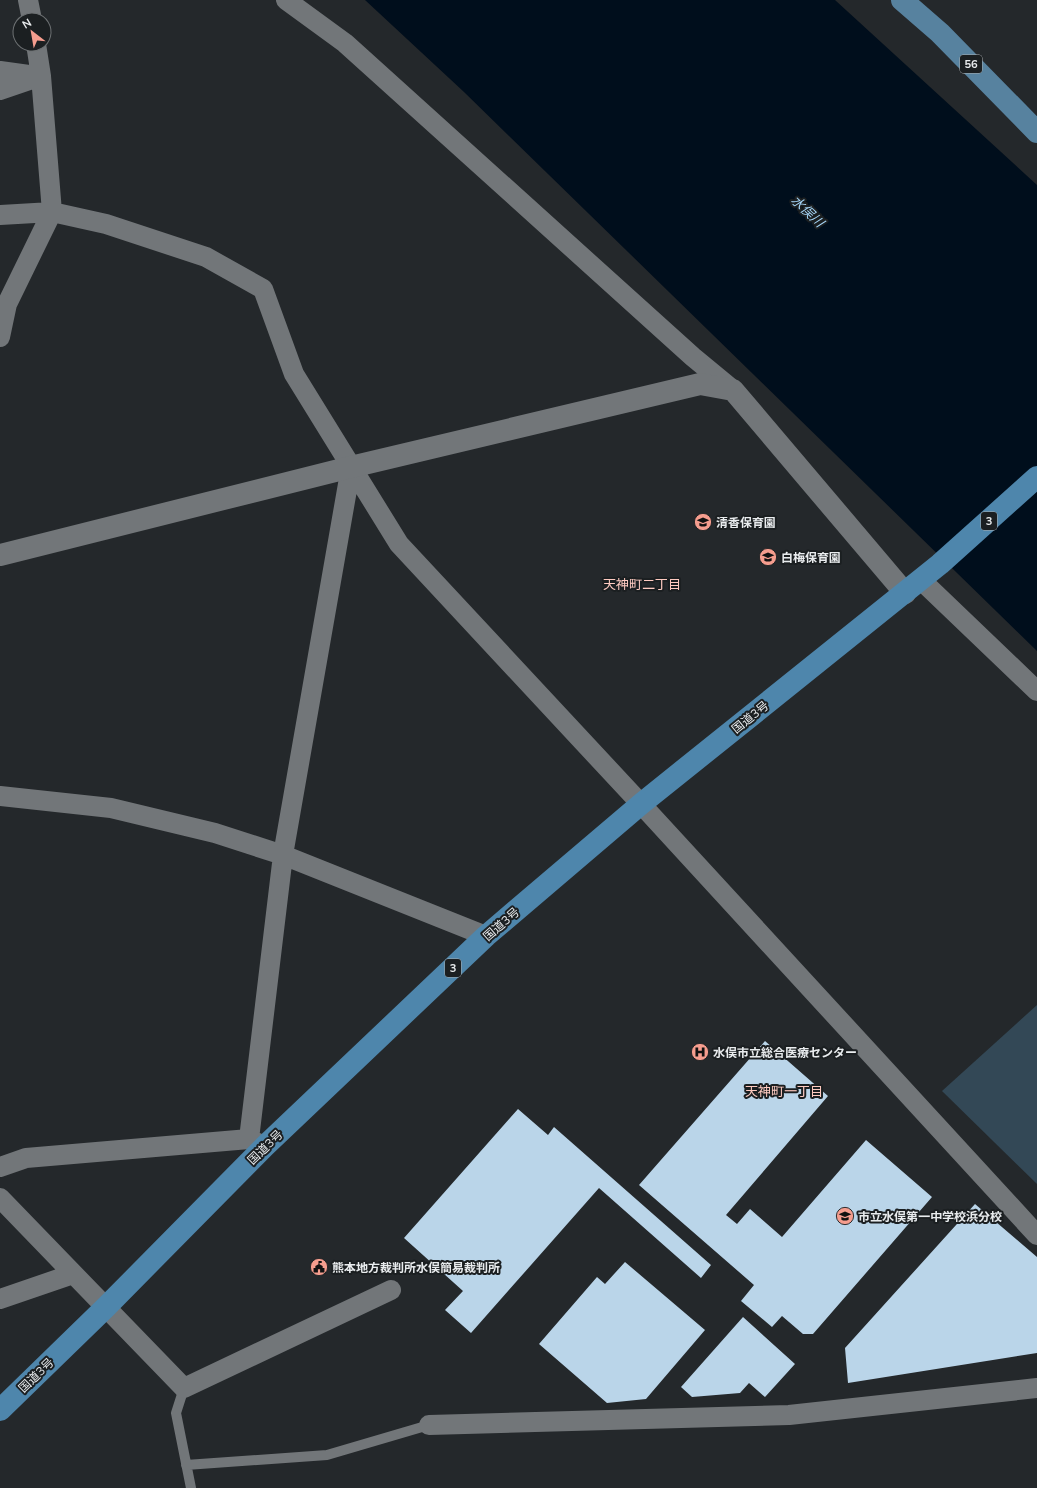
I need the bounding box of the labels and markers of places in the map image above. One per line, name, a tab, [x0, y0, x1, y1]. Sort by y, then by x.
school or university icon: 清香保育園	[693, 512, 713, 532]
place label: 清香保育園	[716, 515, 776, 530]
school or university icon: 白梅保育園	[758, 547, 778, 567]
place label: 白梅保育園	[781, 550, 841, 565]
hospital icon: 水俣市立総合医療センター	[690, 1042, 710, 1062]
place label: 水俣市立総合医療センター	[713, 1045, 857, 1060]
school or university icon: 市立水俣第一中学校浜分校	[835, 1206, 855, 1226]
place label: 市立水俣第一中学校浜分校	[858, 1209, 1002, 1224]
public building icon: 熊本地方裁判所水俣簡易裁判所	[309, 1257, 329, 1277]
place label: 熊本地方裁判所水俣簡易裁判所	[332, 1260, 500, 1275]

